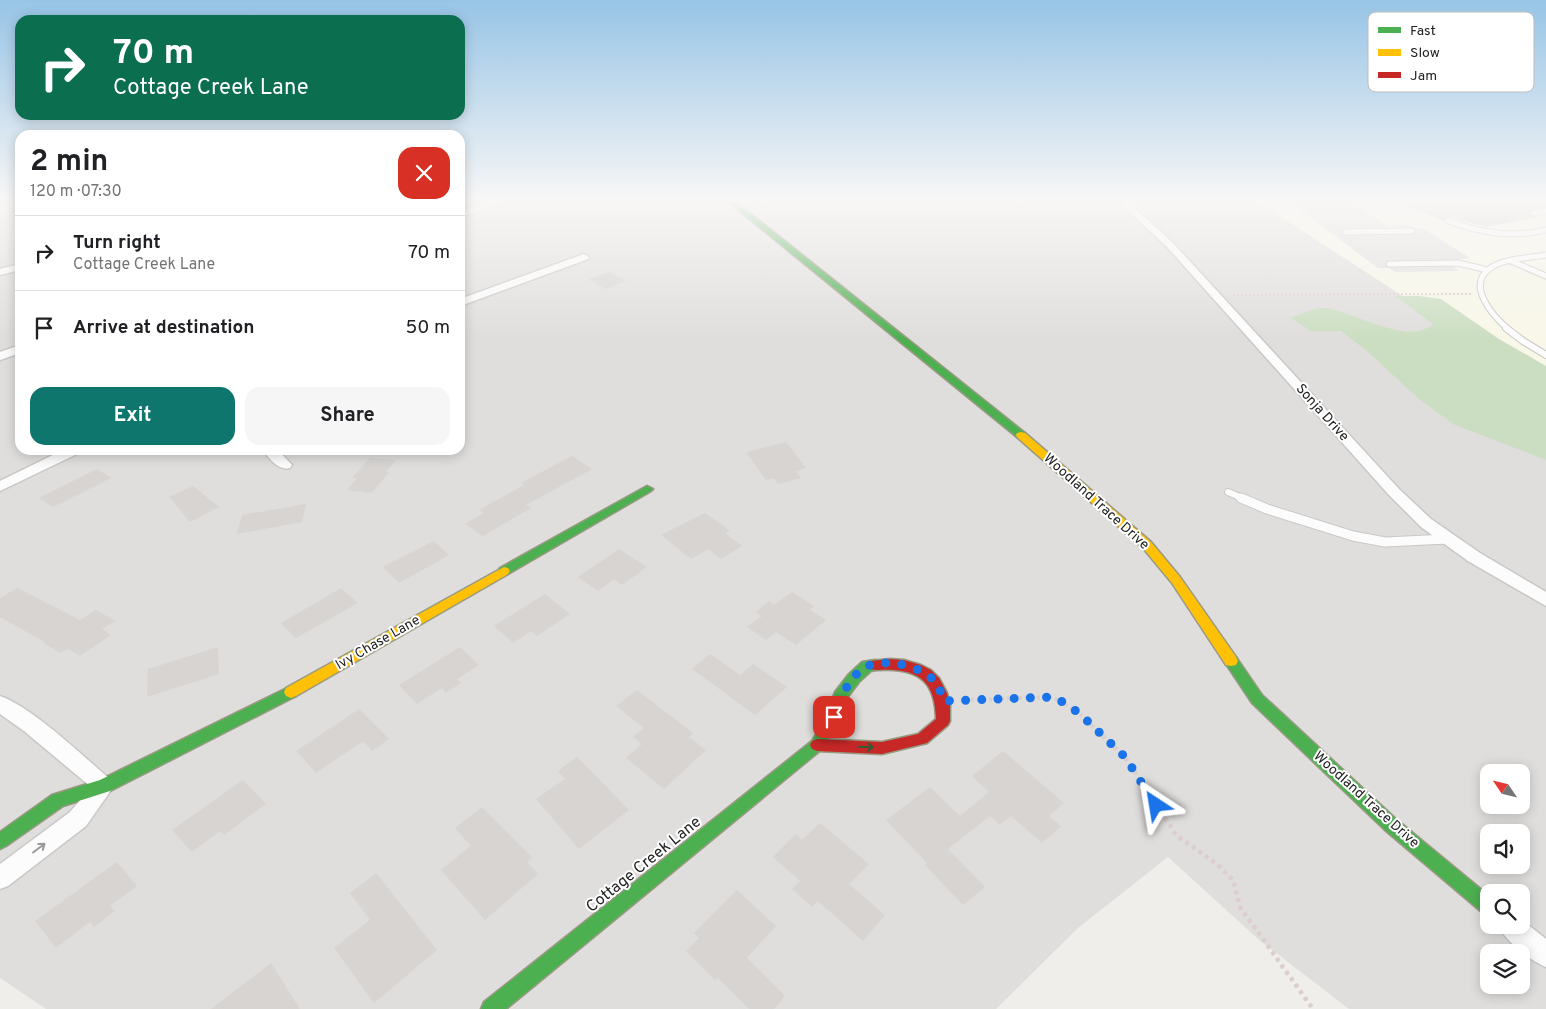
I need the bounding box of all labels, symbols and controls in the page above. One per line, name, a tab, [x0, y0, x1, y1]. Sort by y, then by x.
legend	[1368, 12, 1534, 92]
text: Fast	[1410, 23, 1436, 40]
text: 70 m	[113, 32, 194, 76]
icon: right	[30, 35, 95, 100]
text: Slow	[1410, 45, 1440, 62]
text: Jam	[1410, 68, 1437, 85]
text: Cottage Creek Lane	[113, 75, 309, 102]
text: 2 min	[30, 144, 108, 181]
button: close	[398, 147, 450, 199]
text: 120 m · 07:30	[30, 182, 122, 202]
text: Turn right	[73, 231, 161, 255]
icon: right	[30, 239, 58, 267]
text: 70 m	[408, 241, 450, 265]
text: Cottage Creek Lane	[73, 255, 215, 275]
icon: arrive	[30, 314, 58, 342]
text: Arrive at destination	[73, 316, 254, 340]
text: 50 m	[405, 316, 450, 340]
street label: Sonja Drive	[1292, 381, 1352, 445]
button: Exit	[30, 387, 235, 445]
button: Share	[245, 387, 450, 445]
street label: Woodland Trace Drive	[1040, 450, 1152, 554]
street label: Ivy Chase Lane	[333, 612, 423, 674]
pin	[813, 696, 855, 738]
icon: arrive	[820, 703, 848, 731]
one-way arrow	[857, 743, 873, 752]
street label: Woodland Trace Drive	[1310, 748, 1422, 852]
north arrow	[1480, 764, 1530, 814]
map controls	[1480, 764, 1530, 994]
position arrow	[1129, 778, 1181, 830]
street label: Cottage Creek Lane	[582, 812, 706, 918]
button: sound	[1480, 824, 1530, 874]
one-way arrow	[32, 843, 45, 854]
button: search	[1480, 884, 1530, 934]
button: layers	[1480, 944, 1530, 994]

